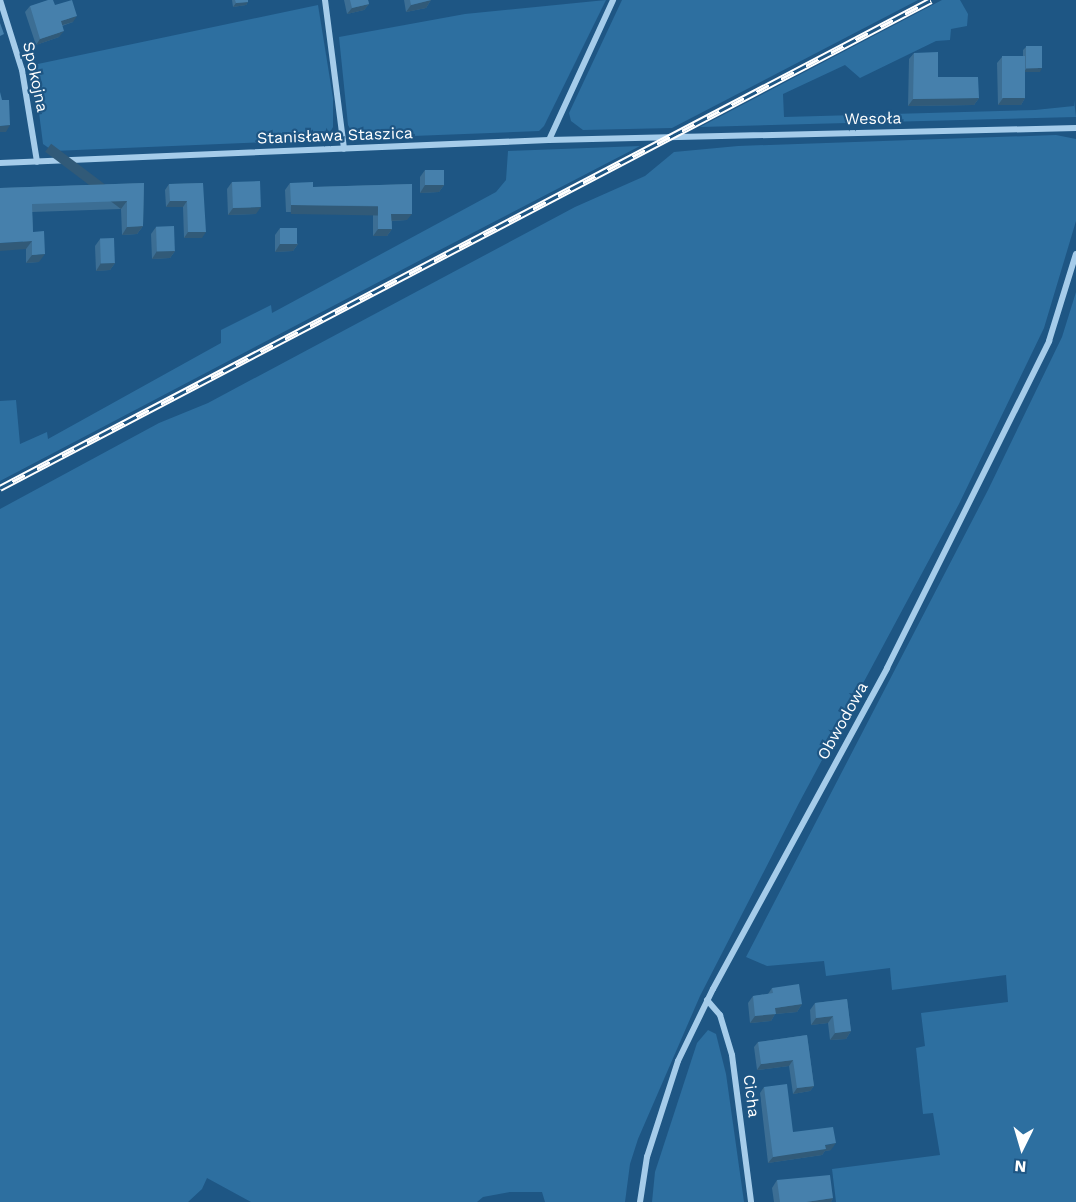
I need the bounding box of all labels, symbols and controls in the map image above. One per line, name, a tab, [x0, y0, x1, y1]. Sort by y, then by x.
street label: Spokojna	[18, 40, 52, 114]
street label: Wesoła	[844, 109, 902, 129]
street label: Stanisława Staszica	[257, 124, 413, 148]
street label: Obwodowa	[814, 679, 872, 763]
street label: Cicha	[739, 1073, 763, 1119]
north arrow	[992, 1118, 1052, 1178]
text: N	[1014, 1156, 1027, 1176]

